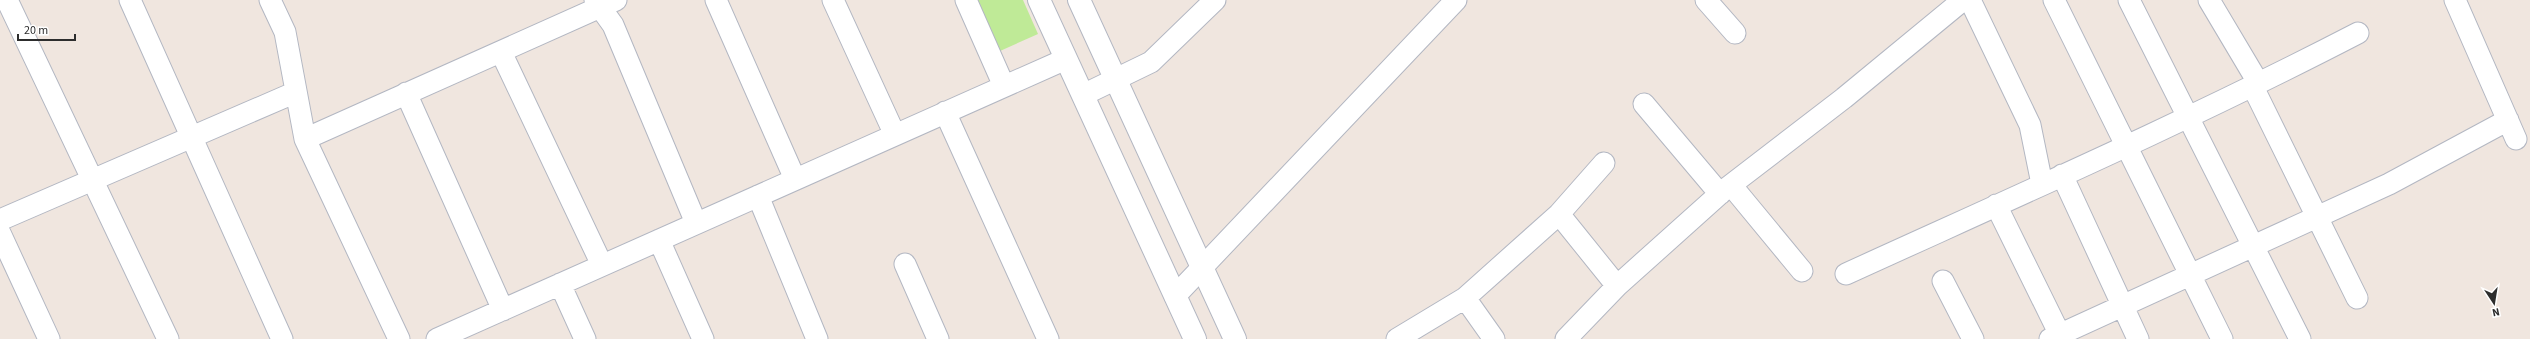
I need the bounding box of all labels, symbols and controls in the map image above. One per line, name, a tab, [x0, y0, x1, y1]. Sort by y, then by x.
scale bar	[18, 16, 75, 42]
text: 20 m	[24, 22, 48, 39]
north arrow	[2474, 283, 2514, 323]
text: N	[2491, 304, 2501, 320]

